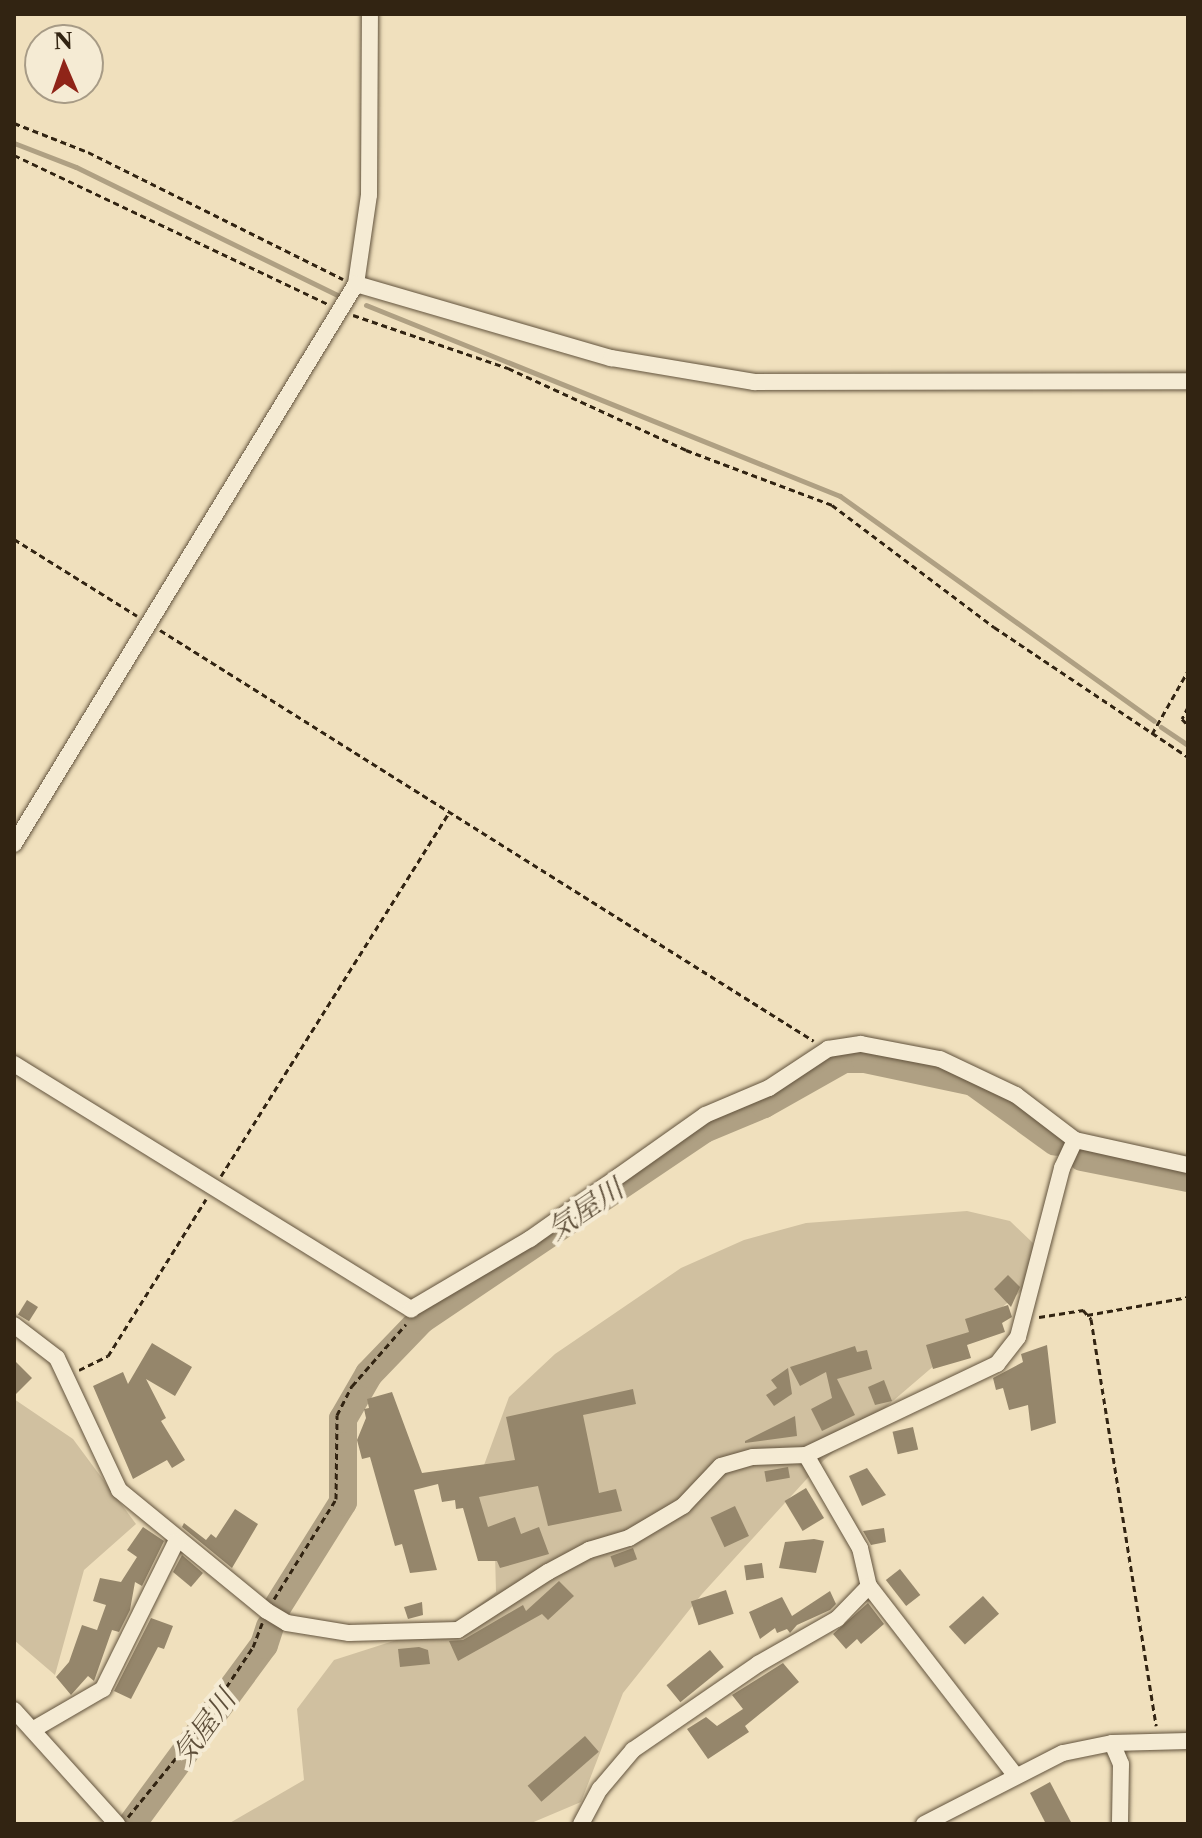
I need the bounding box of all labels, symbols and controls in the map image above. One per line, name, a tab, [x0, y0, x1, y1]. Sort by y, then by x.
north arrow	[24, 24, 104, 104]
text: N	[53, 28, 73, 55]
water label: 気屋川	[541, 1172, 629, 1246]
water label: 気屋川	[166, 1683, 242, 1771]

